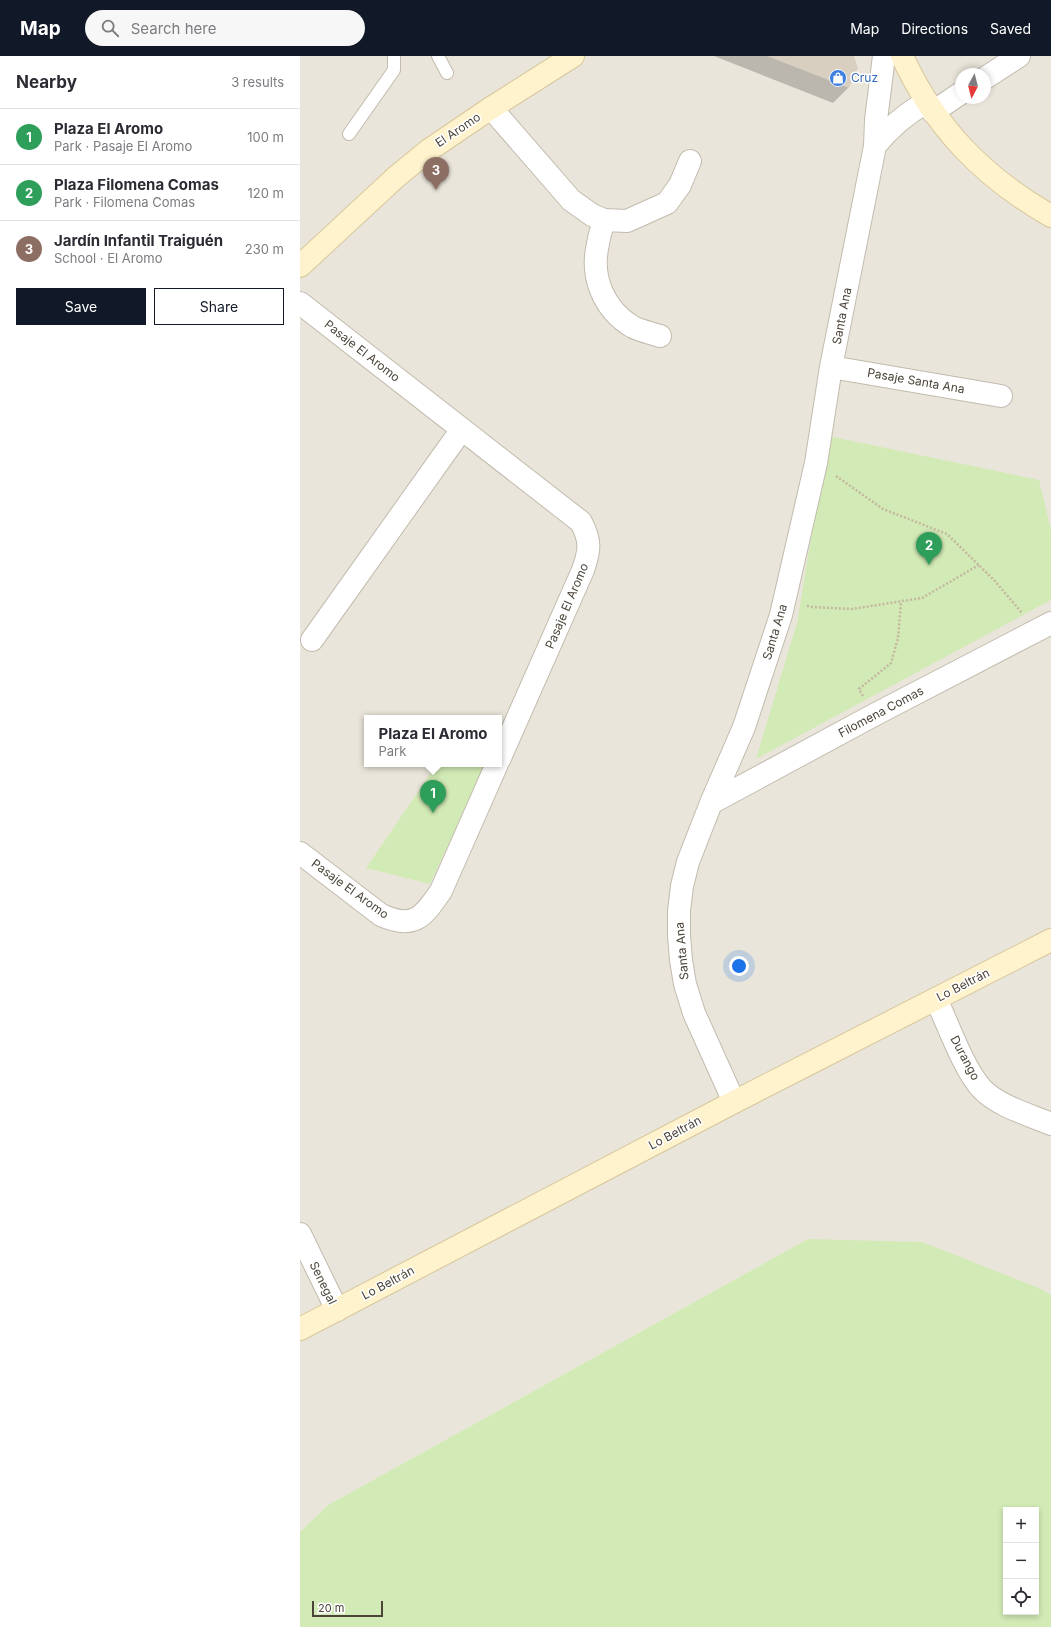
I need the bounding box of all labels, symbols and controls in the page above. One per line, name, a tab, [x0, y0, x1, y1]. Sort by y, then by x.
search box	[85, 10, 365, 46]
text: Map	[20, 17, 61, 40]
icon: search	[99, 17, 121, 39]
text: Search here	[131, 19, 216, 38]
text: Map	[850, 20, 879, 37]
text: Directions	[901, 20, 968, 37]
text: Saved	[990, 20, 1031, 37]
shop icon: Cruz	[828, 68, 848, 88]
north arrow	[955, 68, 991, 104]
place label: Cruz	[851, 70, 878, 85]
text: Nearby	[16, 72, 77, 92]
text: 3 results	[231, 74, 284, 90]
street label: El Aromo	[432, 109, 483, 150]
text: Plaza El Aromo	[54, 119, 163, 138]
text: 1	[26, 129, 32, 145]
text: 100 m	[247, 129, 284, 145]
text: Park · Pasaje El Aromo	[54, 138, 192, 154]
pin: 3	[423, 157, 449, 190]
text: Plaza Filomena Comas	[54, 175, 219, 194]
text: 2	[25, 185, 33, 201]
text: 120 m	[248, 185, 284, 201]
text: Park · Filomena Comas	[54, 194, 195, 210]
text: Jardín Infantil Traiguén	[54, 231, 223, 250]
text: 3	[25, 241, 33, 257]
text: 230 m	[245, 241, 284, 257]
text: School · El Aromo	[54, 250, 163, 266]
street label: Santa Ana	[829, 286, 854, 346]
button: Save	[16, 288, 146, 325]
button: Share	[154, 288, 284, 325]
street label: Pasaje El Aromo	[322, 316, 403, 385]
street label: Pasaje Santa Ana	[866, 365, 966, 396]
pin: 2	[916, 532, 942, 565]
street label: Pasaje El Aromo	[542, 561, 591, 651]
street label: Santa Ana	[759, 602, 790, 662]
street label: Filomena Comas	[836, 683, 926, 740]
popup	[364, 715, 502, 767]
text: Plaza El Aromo	[378, 724, 488, 743]
text: Park	[378, 743, 406, 759]
pin: 1	[420, 780, 446, 813]
street label: Pasaje El Aromo	[309, 856, 392, 922]
street label: Santa Ana	[672, 922, 691, 980]
your location	[729, 956, 749, 976]
street label: Lo Beltrán	[934, 965, 992, 1004]
street label: Durango	[947, 1033, 983, 1083]
street label: Lo Beltrán	[646, 1112, 704, 1153]
street label: Senegal	[307, 1259, 340, 1307]
street label: Lo Beltrán	[359, 1262, 417, 1303]
map controls	[1003, 1507, 1039, 1615]
button: +	[1003, 1507, 1039, 1543]
button: −	[1003, 1543, 1039, 1579]
button: locate	[1003, 1579, 1039, 1615]
scale bar	[312, 1599, 383, 1618]
text: 20 m	[318, 1601, 344, 1615]

